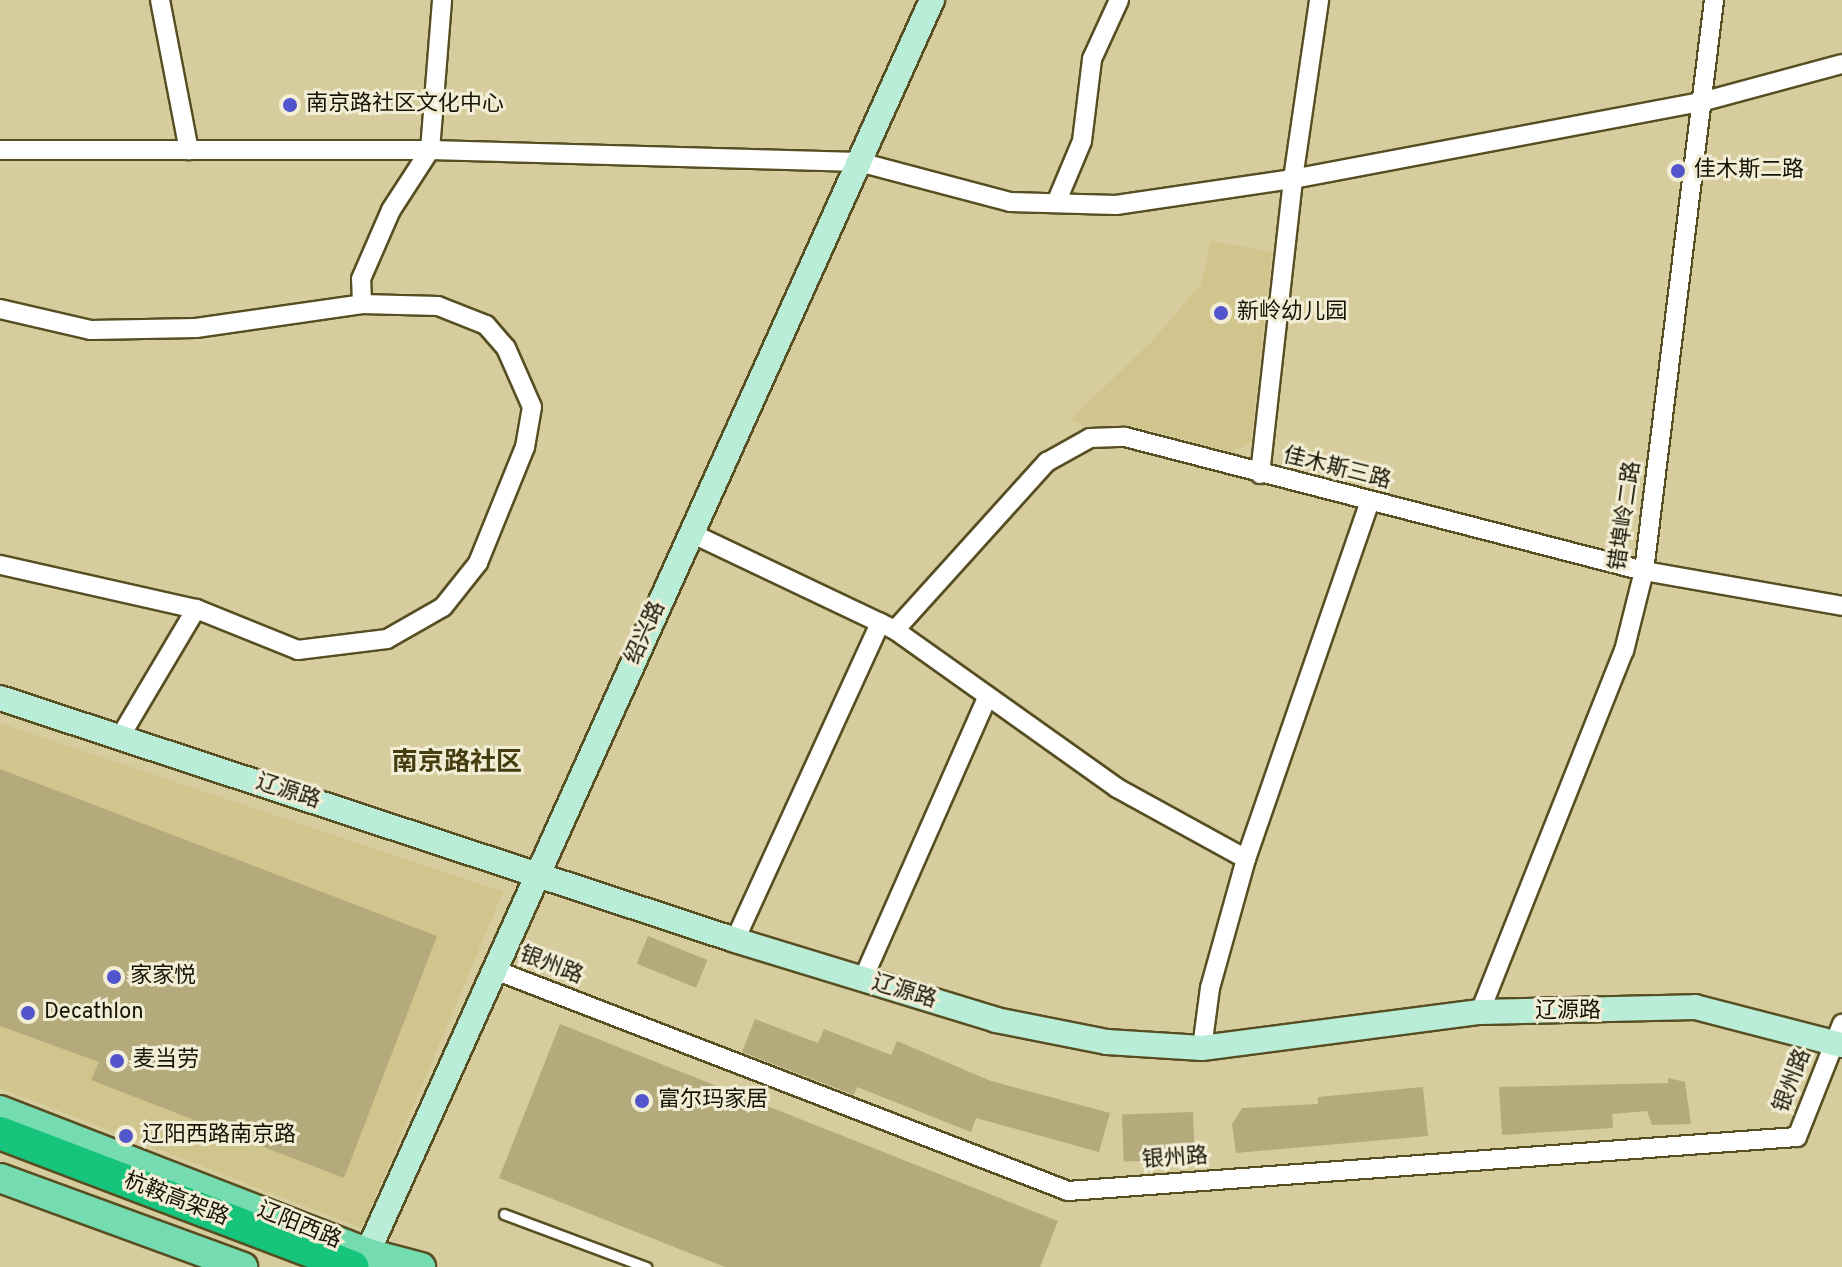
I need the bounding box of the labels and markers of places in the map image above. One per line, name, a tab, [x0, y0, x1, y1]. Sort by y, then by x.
place label: 南京路社区文化中心	[306, 92, 504, 118]
marker: 南京路社区文化中心	[281, 96, 299, 114]
place label: 佳木斯二路	[1694, 158, 1804, 184]
marker: 佳木斯二路	[1669, 162, 1687, 180]
place label: 新岭幼儿园	[1237, 300, 1347, 326]
marker: 新岭幼儿园	[1212, 304, 1230, 322]
place label: 家家悦	[130, 964, 196, 990]
marker: 家家悦	[105, 968, 123, 986]
place label: Decathlon	[44, 1000, 144, 1026]
marker: Decathlon	[19, 1004, 37, 1022]
place label: 麦当劳	[133, 1048, 199, 1074]
marker: 麦当劳	[108, 1052, 126, 1070]
place label: 富尔玛家居	[658, 1088, 768, 1114]
marker: 富尔玛家居	[633, 1092, 651, 1110]
place label: 辽阳西路南京路	[142, 1123, 296, 1149]
marker: 辽阳西路南京路	[117, 1127, 135, 1145]

